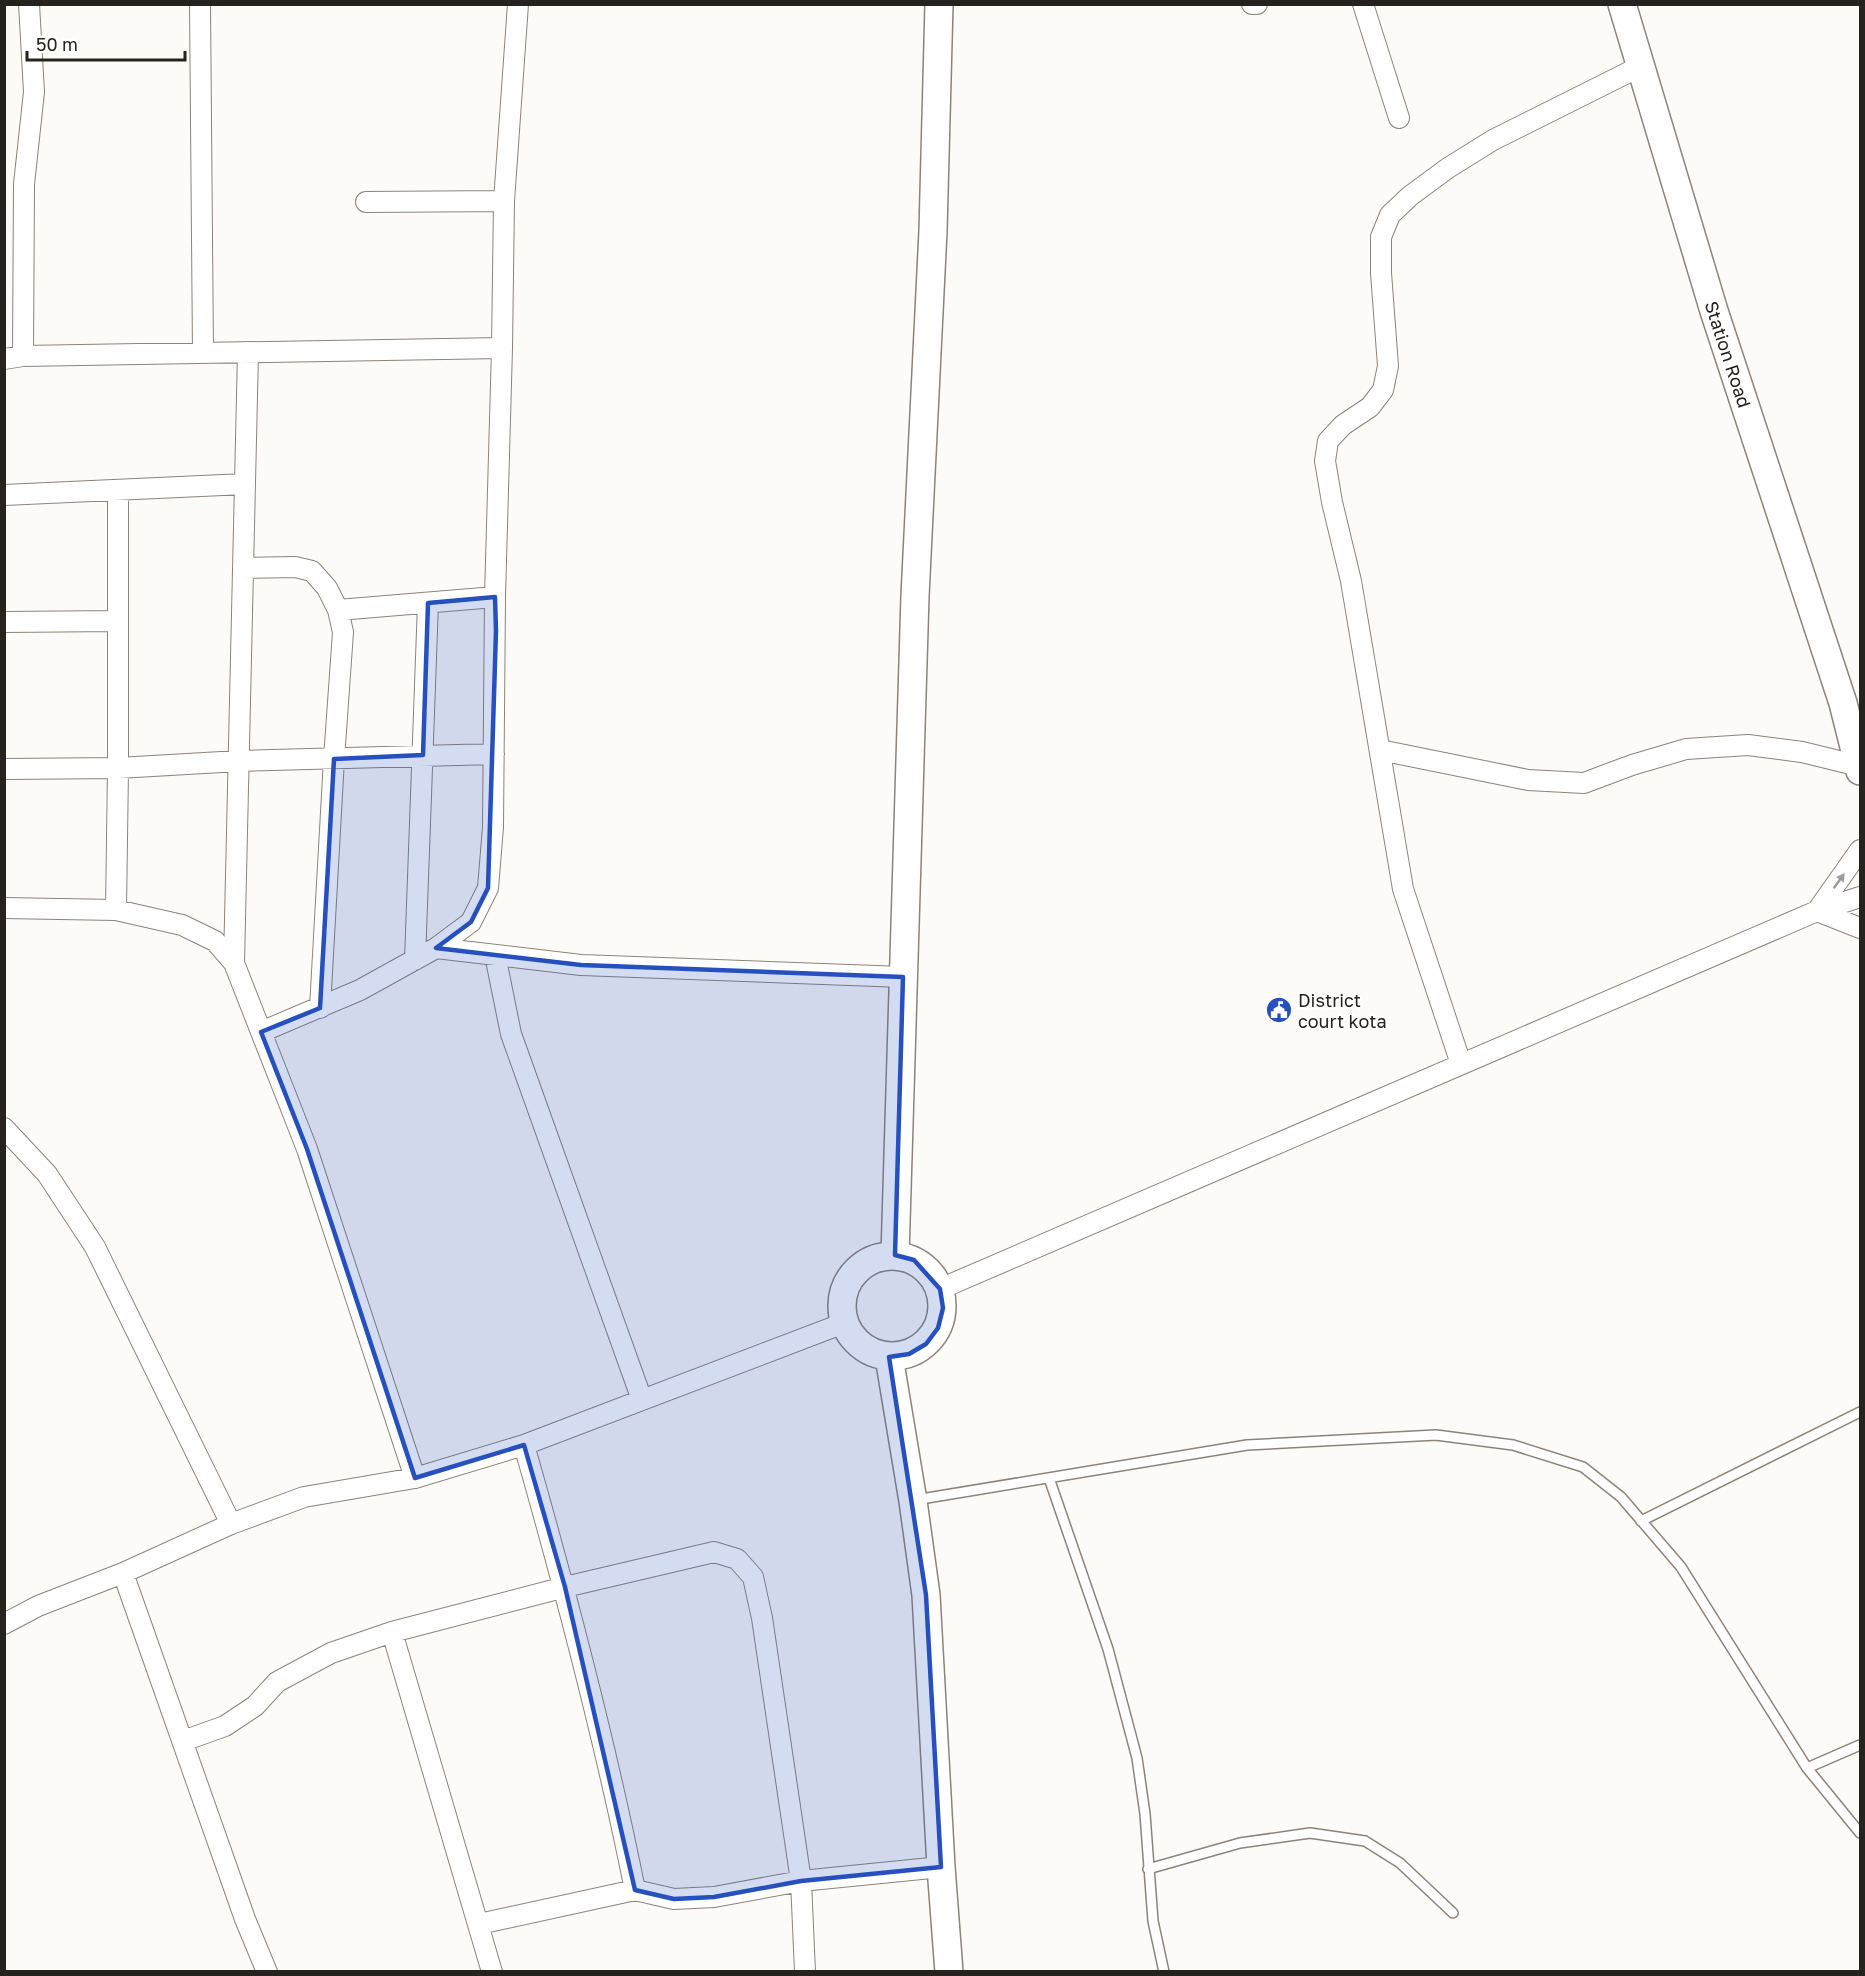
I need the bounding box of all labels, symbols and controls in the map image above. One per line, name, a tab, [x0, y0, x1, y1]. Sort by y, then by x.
scale bar	[27, 24, 184, 62]
text: 50 m	[36, 33, 78, 55]
street label: Station Road	[1701, 298, 1756, 410]
one-way arrow	[1833, 873, 1845, 888]
place label: District court kota	[1298, 989, 1387, 1032]
public building icon: District court kota	[1264, 995, 1294, 1025]

